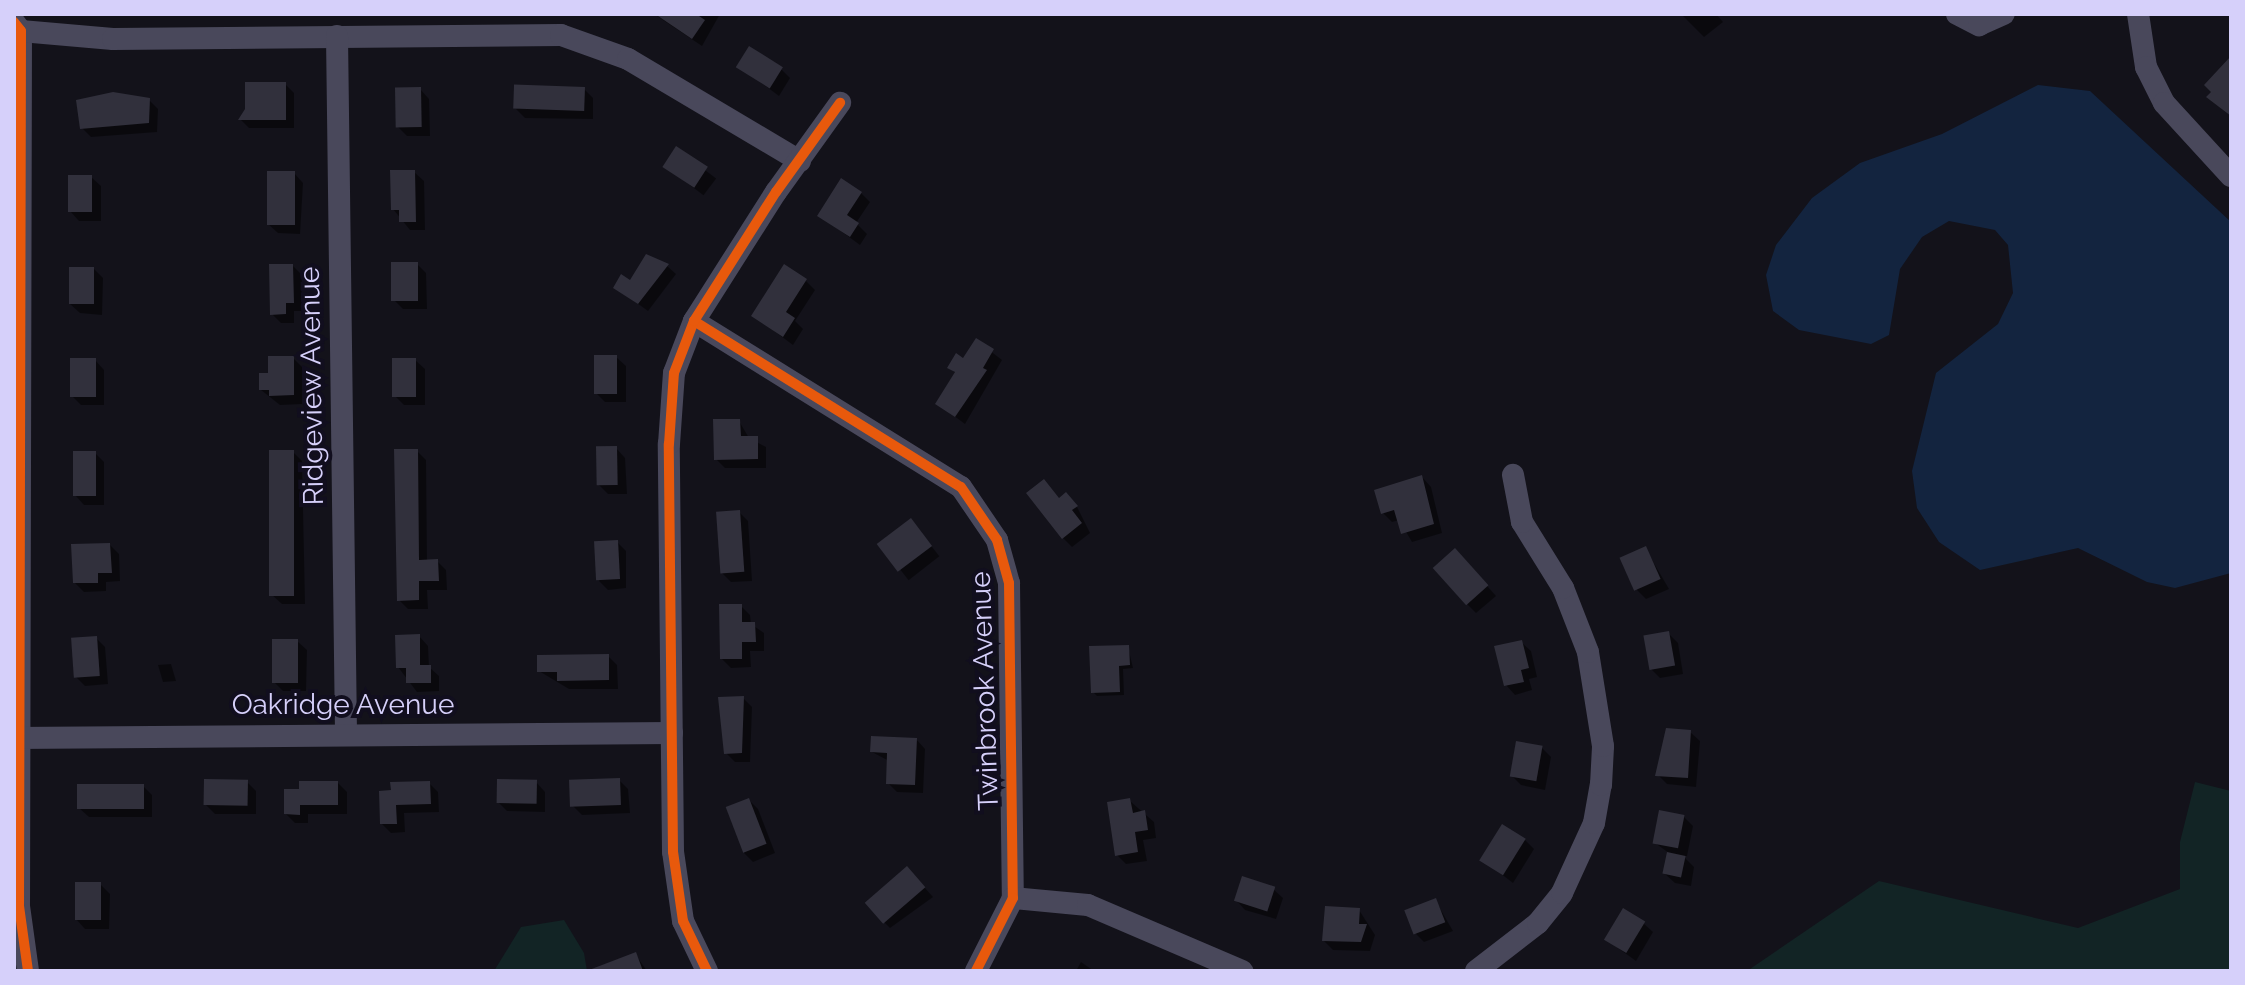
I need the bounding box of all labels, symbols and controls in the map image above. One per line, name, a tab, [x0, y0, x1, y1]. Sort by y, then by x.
street label: Ridgeview Avenue	[293, 266, 331, 506]
street label: Twinbrook Avenue	[964, 570, 1006, 812]
street label: Oakridge Avenue	[231, 688, 455, 722]

